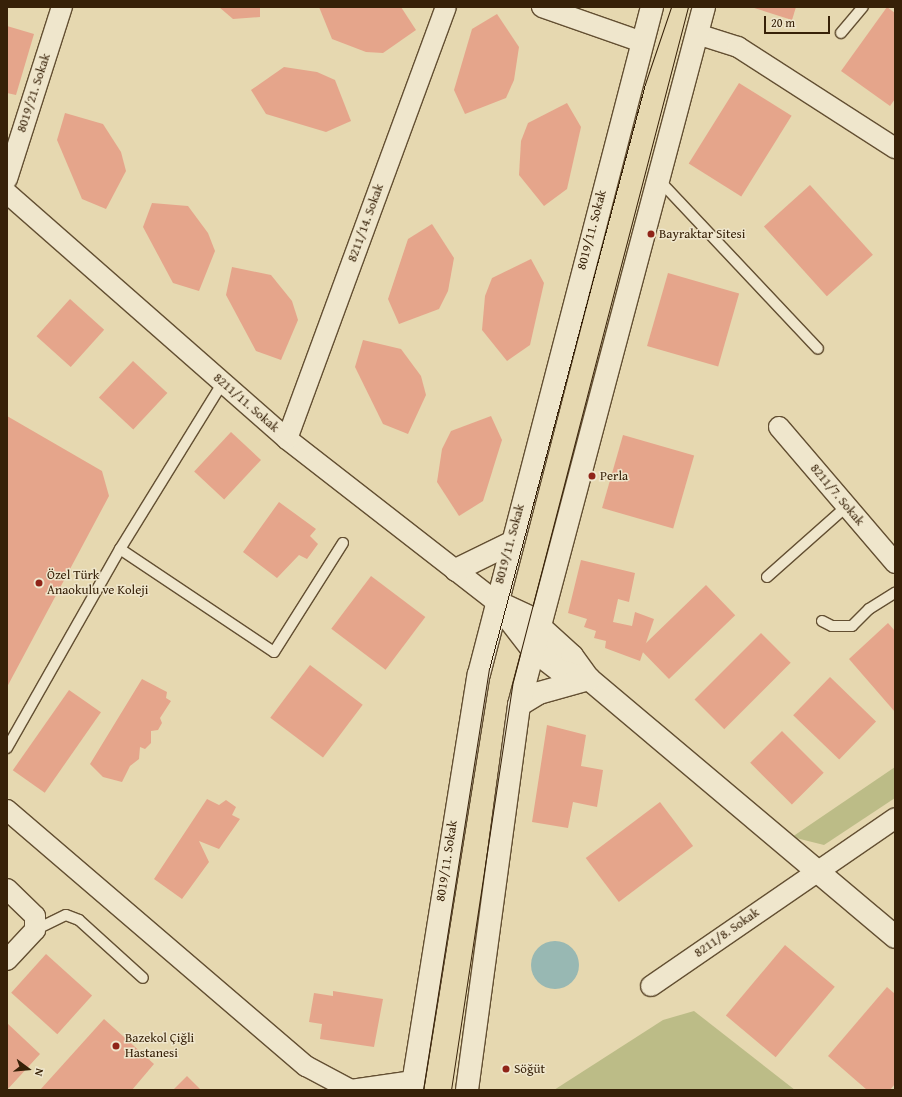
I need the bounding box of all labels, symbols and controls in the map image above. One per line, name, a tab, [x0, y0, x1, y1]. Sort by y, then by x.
scale bar	[766, 8, 832, 34]
text: 20 m	[771, 14, 795, 31]
street label: 8019/21. Sokak	[14, 52, 54, 134]
street label: 8211/14. Sokak	[345, 182, 387, 264]
street label: 8019/11. Sokak	[574, 188, 610, 272]
place label: Bayraktar Sitesi	[659, 226, 745, 242]
marker: Bayraktar Sitesi	[646, 229, 656, 239]
street label: 8211/11. Sokak	[210, 370, 282, 436]
street label: 8211/7. Sokak	[807, 461, 867, 529]
place label: Perla	[600, 468, 628, 484]
marker: Perla	[587, 471, 597, 481]
street label: 8019/11. Sokak	[492, 502, 528, 586]
place label: Özel Türk Anaokulu ve Koleji	[47, 568, 148, 599]
marker: Özel Türk Anaokulu ve Koleji	[34, 578, 44, 588]
street label: 8019/11. Sokak	[433, 819, 461, 903]
street label: 8211/8. Sokak	[691, 905, 763, 961]
place label: Bazekol Çiğli Hastanesi	[125, 1031, 194, 1062]
marker: Bazekol Çiğli Hastanesi	[110, 1040, 122, 1052]
north arrow	[8, 1049, 48, 1089]
place label: Söğüt	[514, 1061, 545, 1077]
marker: Söğüt	[501, 1064, 511, 1074]
text: N	[31, 1067, 48, 1078]

